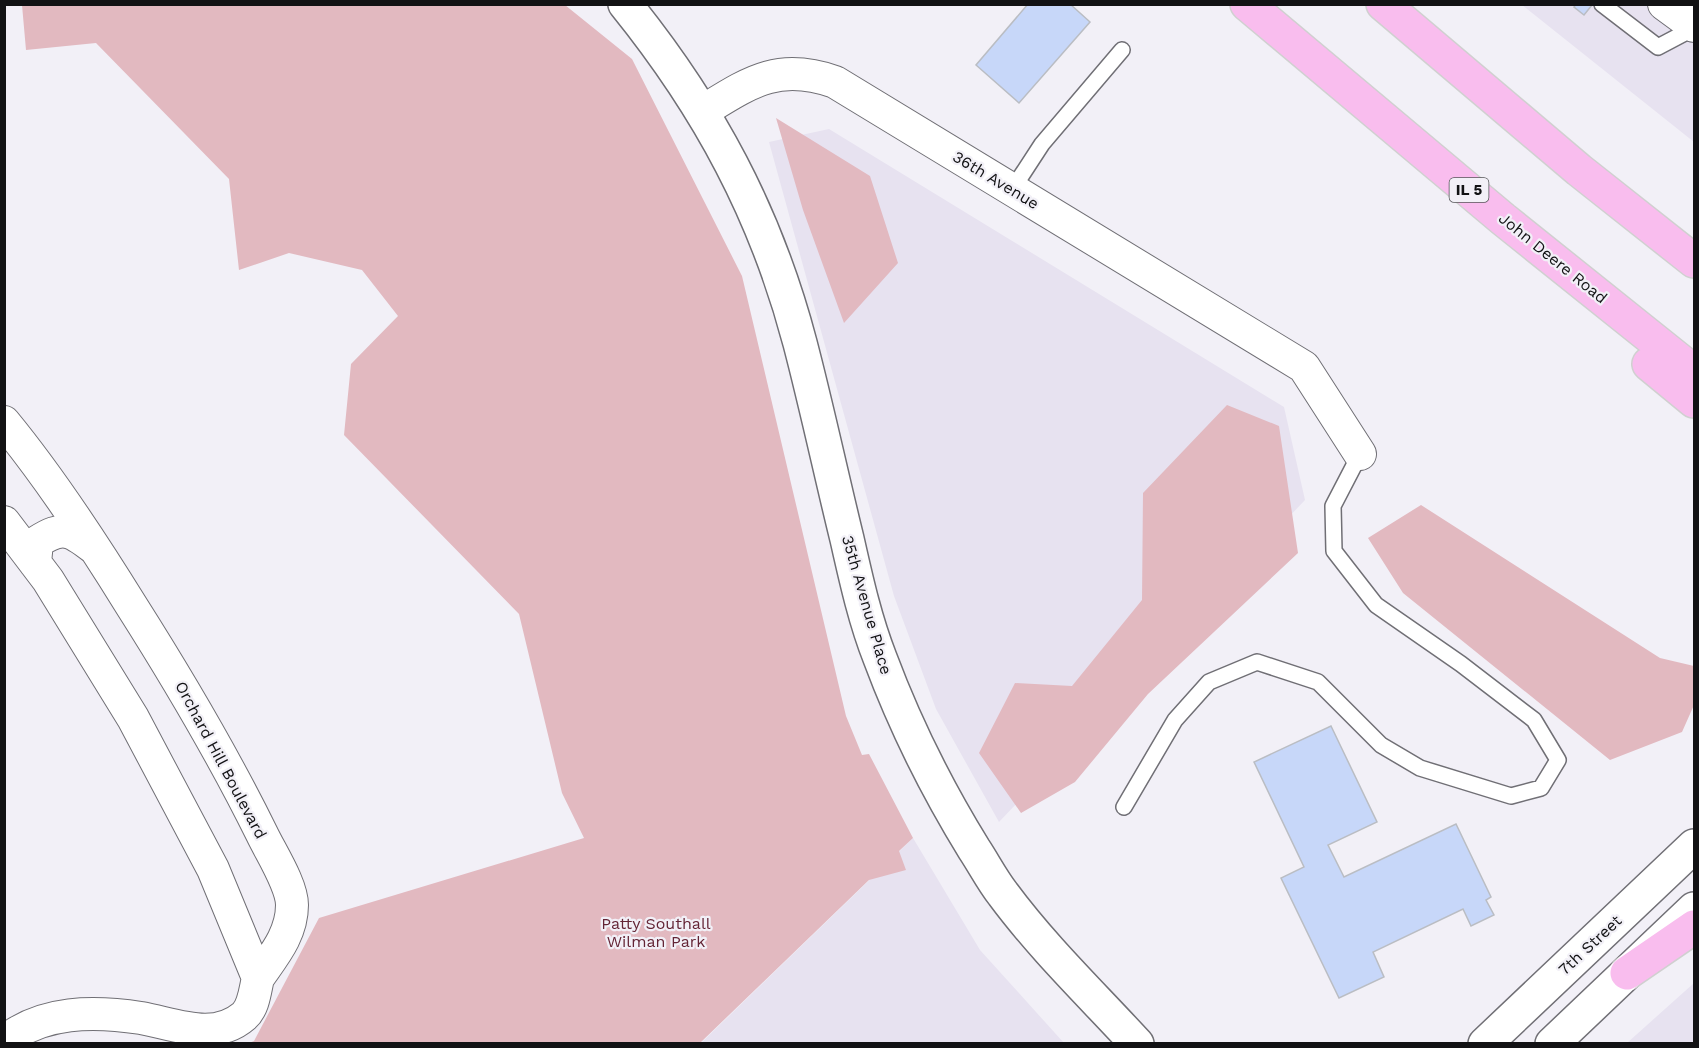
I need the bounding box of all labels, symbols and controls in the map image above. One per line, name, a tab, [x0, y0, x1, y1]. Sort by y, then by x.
street label: 36th Avenue	[950, 147, 1042, 213]
road number: IL 5	[1450, 178, 1488, 202]
street label: John Deere Road	[1495, 209, 1611, 307]
street label: 35th Avenue Place	[838, 533, 896, 677]
street label: Orchard Hill Boulevard	[171, 678, 271, 842]
street label: 7th Street	[1555, 911, 1626, 979]
park label: Patty Southall Wilman Park	[601, 914, 711, 951]

